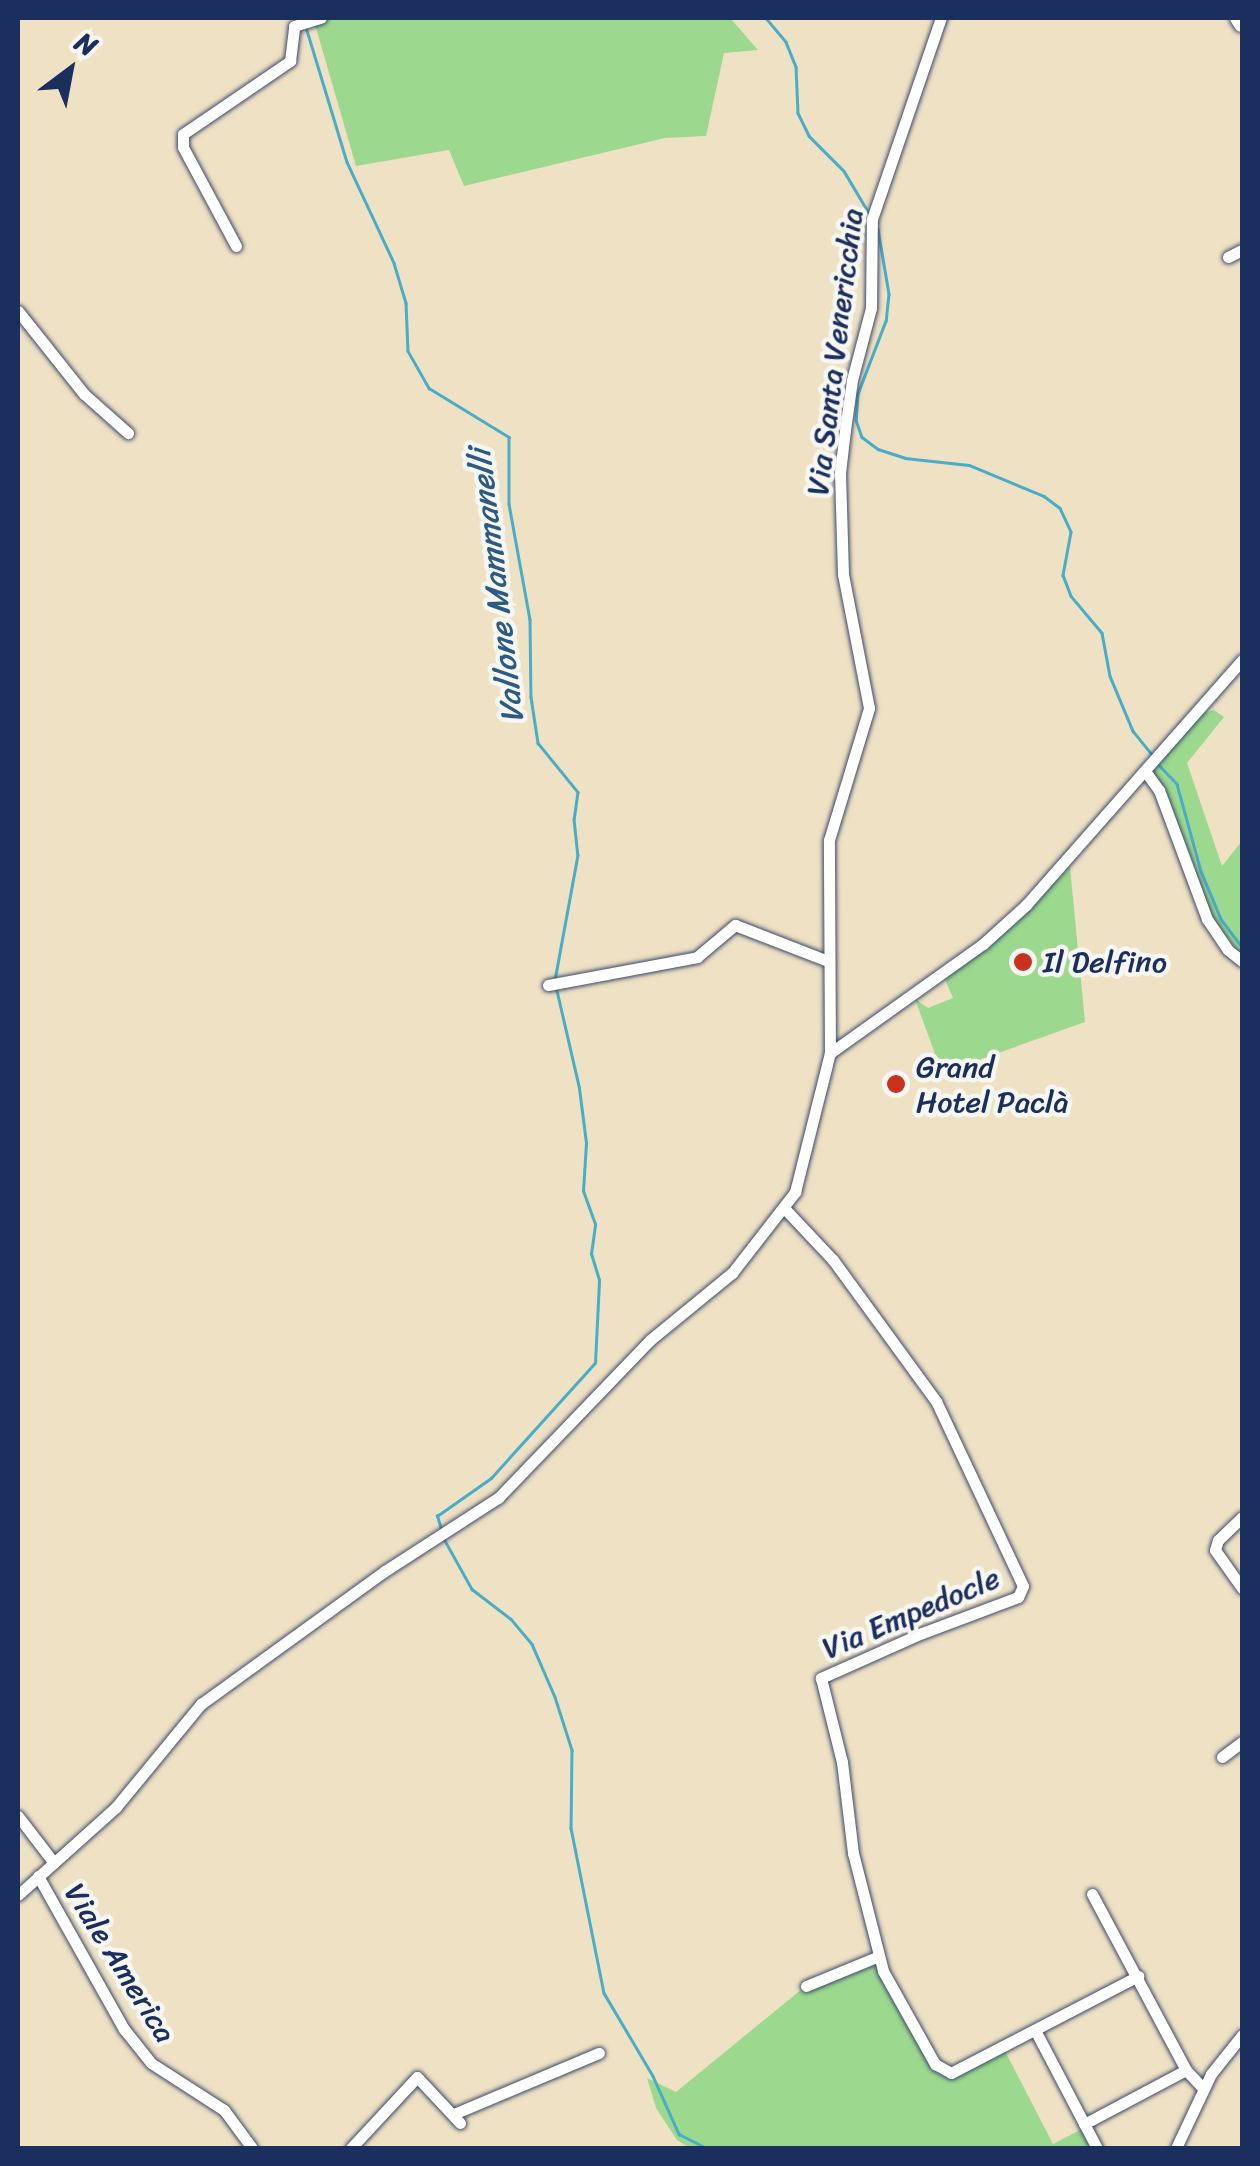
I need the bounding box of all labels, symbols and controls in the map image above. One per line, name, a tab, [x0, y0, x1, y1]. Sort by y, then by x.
text: N	[65, 18, 107, 70]
north arrow	[20, 20, 120, 120]
street label: Via Santa Venericchia	[800, 207, 870, 497]
water label: Vallone Mammanelli	[461, 447, 533, 725]
place label: Il Delfino	[1043, 944, 1167, 980]
marker: Il Delfino	[1012, 951, 1034, 973]
place label: Grand Hotel Paclà	[916, 1049, 1069, 1120]
marker: Grand Hotel Paclà	[885, 1073, 907, 1095]
street label: Via Empedocle	[817, 1560, 1005, 1666]
street label: Viale America	[57, 1877, 183, 2049]

